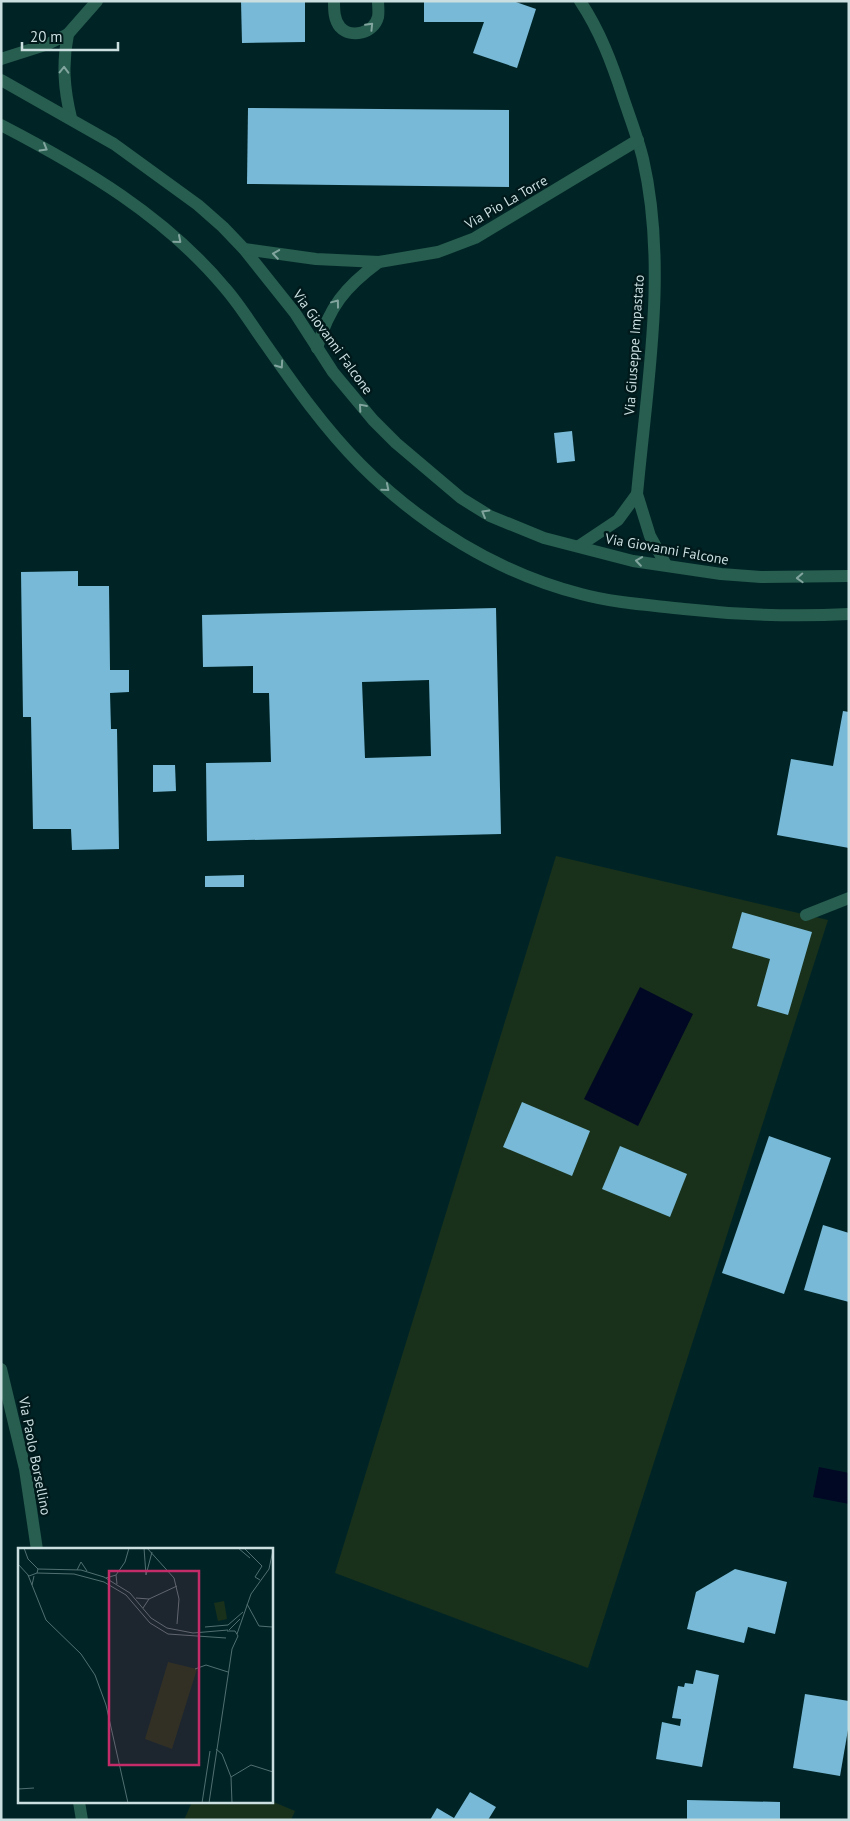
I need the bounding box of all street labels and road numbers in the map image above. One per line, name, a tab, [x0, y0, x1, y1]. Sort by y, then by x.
street label: Via Pio La Torre	[461, 171, 551, 233]
street label: Via Giuseppe Impastato	[620, 274, 648, 417]
street label: Via Giovanni Falcone	[288, 285, 377, 398]
street label: Via Giovanni Falcone	[603, 529, 730, 569]
street label: Via Paolo Borsellino	[15, 1394, 55, 1517]

